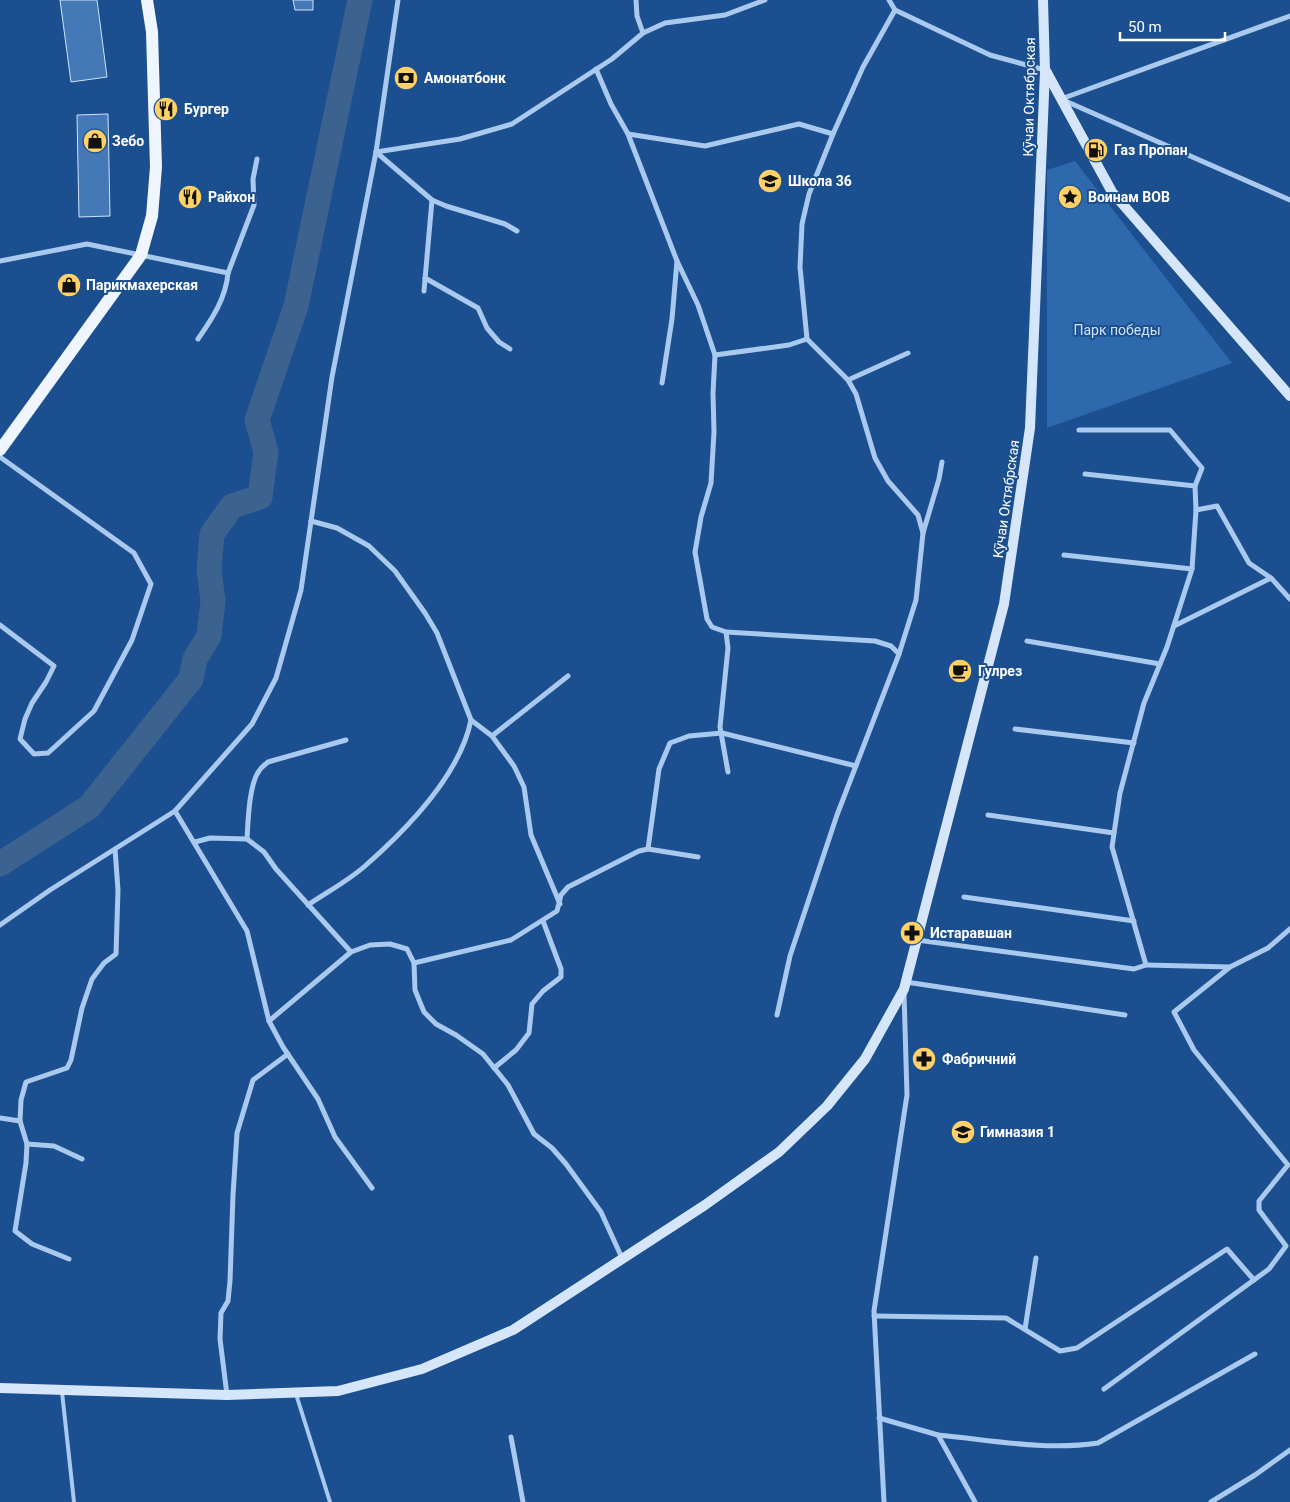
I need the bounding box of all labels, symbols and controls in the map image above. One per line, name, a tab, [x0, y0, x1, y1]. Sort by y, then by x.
scale bar	[1120, 10, 1225, 42]
text: 50 m	[1128, 18, 1162, 36]
street label: Кӯчаи Октябрская	[1020, 37, 1038, 157]
bank icon: Амонатбонк	[393, 65, 419, 91]
place label: Амонатбонк	[424, 70, 506, 86]
restaurant icon: Бургер	[153, 96, 179, 122]
place label: Бургер	[184, 101, 229, 117]
shop icon: Зебо	[82, 128, 108, 154]
place label: Зебо	[112, 133, 144, 149]
fuel station icon: Газ Пропан	[1083, 137, 1109, 163]
place label: Газ Пропан	[1114, 142, 1188, 158]
school or university icon: Школа 36	[757, 168, 783, 194]
place label: Школа 36	[788, 173, 852, 189]
restaurant icon: Райхон	[177, 184, 203, 210]
place icon: Воинам ВОВ	[1057, 184, 1083, 210]
place label: Райхон	[208, 189, 255, 205]
place label: Воинам ВОВ	[1088, 189, 1170, 205]
shop icon: Парикмахерская	[56, 272, 82, 298]
place label: Парикмахерская	[86, 277, 198, 293]
park label: Парк победы	[1073, 322, 1161, 338]
street label: Кӯчаи Октябрская	[990, 439, 1022, 559]
cafe icon: Гулрез	[947, 658, 973, 684]
place label: Гулрез	[978, 663, 1022, 679]
pharmacy icon: Истаравшан	[899, 920, 925, 946]
place label: Истаравшан	[930, 925, 1012, 941]
pharmacy icon: Фабричний	[911, 1046, 937, 1072]
place label: Фабричний	[942, 1051, 1016, 1067]
school or university icon: Гимназия 1	[950, 1119, 976, 1145]
place label: Гимназия 1	[980, 1124, 1055, 1140]

